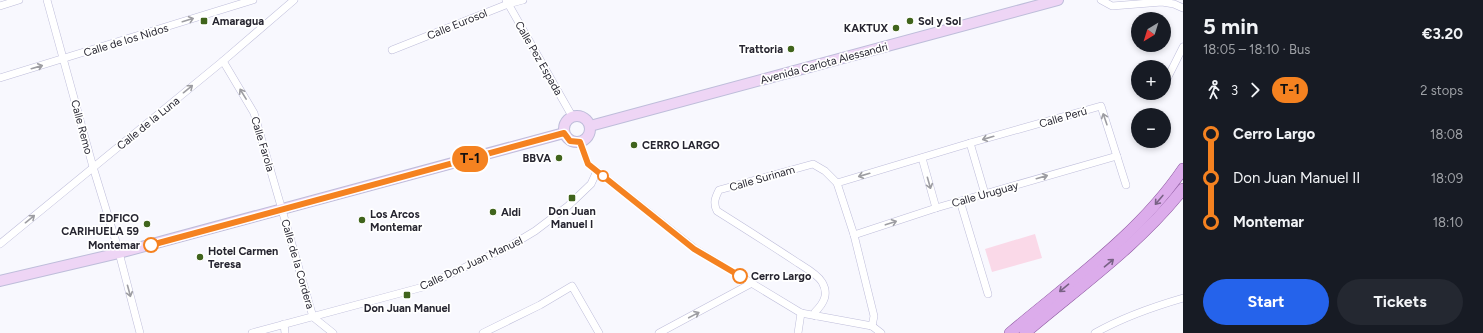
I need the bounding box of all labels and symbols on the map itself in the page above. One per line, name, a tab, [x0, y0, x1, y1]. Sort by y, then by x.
street label: Calle Eurosol	[425, 6, 489, 42]
north arrow	[1131, 12, 1171, 52]
place label: Amaragua	[212, 15, 264, 28]
place label: Sol y Sol	[918, 15, 961, 28]
one-way arrow	[182, 16, 195, 23]
marker: Amaragua	[199, 16, 209, 26]
marker: Sol y Sol	[905, 16, 915, 26]
street label: Calle Pez Espada	[512, 19, 565, 98]
street label: Calle de los Nidos	[82, 21, 170, 60]
place label: KAKTUX	[844, 22, 889, 35]
marker: KAKTUX	[891, 23, 901, 33]
street label: Avenida Carlota Alessandri	[759, 40, 889, 87]
place label: Trattoria	[739, 43, 783, 56]
marker: Trattoria	[786, 44, 796, 54]
one-way arrow	[31, 63, 44, 70]
one-way arrow	[183, 85, 194, 94]
one-way arrow	[238, 88, 246, 100]
street label: Calle de la Luna	[114, 94, 182, 153]
street label: Calle Remo	[68, 99, 95, 156]
street label: Calle Perú	[1038, 104, 1089, 131]
one-way arrow	[1101, 113, 1108, 126]
street label: Calle Farola	[248, 115, 277, 173]
one-way arrow	[982, 135, 995, 142]
place label: CERRO LARGO	[642, 139, 720, 152]
marker: CERRO LARGO	[629, 140, 639, 150]
line badge: T-1	[447, 146, 493, 172]
place label: BBVA	[523, 152, 551, 165]
marker: BBVA	[554, 153, 564, 163]
street label: Calle Surinam	[728, 163, 796, 194]
unlabelled marker	[597, 170, 609, 182]
one-way arrow	[857, 172, 870, 179]
one-way arrow	[1035, 173, 1048, 180]
one-way arrow	[926, 176, 933, 189]
street label: Calle Uruguay	[950, 179, 1020, 210]
marker: Don Juan Manuel I	[567, 193, 577, 203]
one-way arrow	[1155, 195, 1164, 205]
place label: Don Juan Manuel I	[548, 205, 596, 231]
place label: Aldi	[501, 206, 521, 219]
marker: Aldi	[488, 207, 498, 217]
place label: Los Arcos Montemar	[370, 208, 423, 234]
place label: EDFICO CARIHUELA 59	[61, 212, 139, 238]
one-way arrow	[25, 215, 36, 224]
marker: Los Arcos Montemar	[357, 215, 367, 225]
street label: Calle de la Cordera	[278, 218, 317, 311]
one-way arrow	[884, 218, 896, 226]
marker: EDFICO CARIHUELA 59	[142, 219, 152, 229]
street label: Calle Don Juan Manuel	[418, 234, 525, 293]
marker: Montemar	[143, 237, 159, 253]
place label: Montemar	[88, 239, 141, 252]
place label: Hotel Carmen Teresa	[208, 245, 278, 271]
marker: Hotel Carmen Teresa	[195, 252, 205, 262]
one-way arrow	[1103, 259, 1114, 268]
marker: Cerro Largo	[732, 268, 748, 284]
place label: Cerro Largo	[751, 270, 812, 283]
one-way arrow	[1058, 283, 1069, 292]
one-way arrow	[126, 284, 133, 297]
marker: Don Juan Manuel	[402, 290, 412, 300]
place label: Don Juan Manuel	[364, 302, 451, 315]
one-way arrow	[688, 310, 700, 318]

